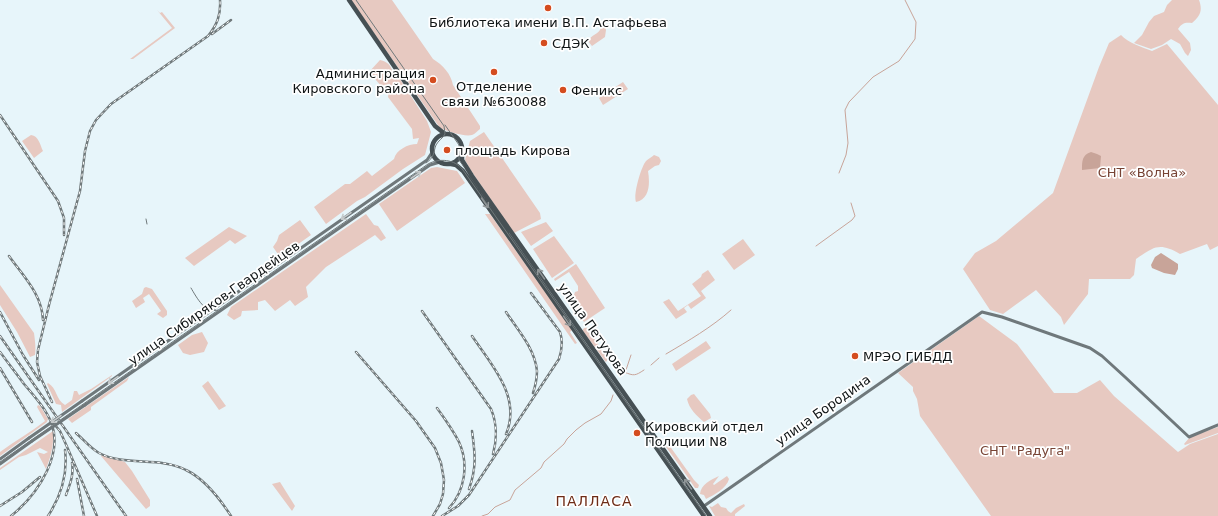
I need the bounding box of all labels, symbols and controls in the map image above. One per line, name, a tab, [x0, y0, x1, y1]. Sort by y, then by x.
marker: Библиотека имени В.П. Астафьева	[543, 3, 553, 13]
place label: Библиотека имени В.П. Астафьева	[429, 15, 667, 30]
place label: СДЭК	[552, 36, 590, 51]
marker: СДЭК	[539, 38, 549, 48]
place label: Администрация Кировского района	[292, 66, 425, 96]
marker: Отделение связи №630088	[489, 67, 499, 77]
marker: Администрация Кировского района	[428, 75, 438, 85]
place label: Отделение связи №630088	[441, 79, 547, 109]
place label: Феникс	[571, 83, 622, 98]
marker: Феникс	[558, 85, 568, 95]
place label: площадь Кирова	[455, 143, 570, 158]
marker: площадь Кирова	[442, 145, 452, 155]
park label: СНТ «Волна»	[1098, 165, 1186, 180]
one-way arrow	[410, 171, 421, 179]
one-way arrow	[481, 198, 489, 209]
one-way arrow	[341, 212, 352, 220]
street label: улица Сибиряков-Гвардейцев	[126, 238, 302, 368]
one-way arrow	[537, 269, 545, 280]
street label: улица Петухова	[555, 280, 631, 378]
one-way arrow	[563, 316, 571, 327]
place label: МРЭО ГИБДД	[863, 349, 952, 364]
marker: МРЭО ГИБДД	[850, 351, 860, 361]
street label: улица Бородина	[773, 372, 873, 448]
one-way arrow	[107, 376, 118, 384]
one-way arrow	[50, 415, 61, 423]
place label: Кировский отдел Полиции N8	[645, 419, 763, 449]
marker: Кировский отдел Полиции N8	[632, 428, 642, 438]
park label: СНТ "Радуга"	[980, 443, 1070, 458]
one-way arrow	[684, 479, 692, 490]
district label: ПАЛЛАСА	[555, 493, 633, 509]

